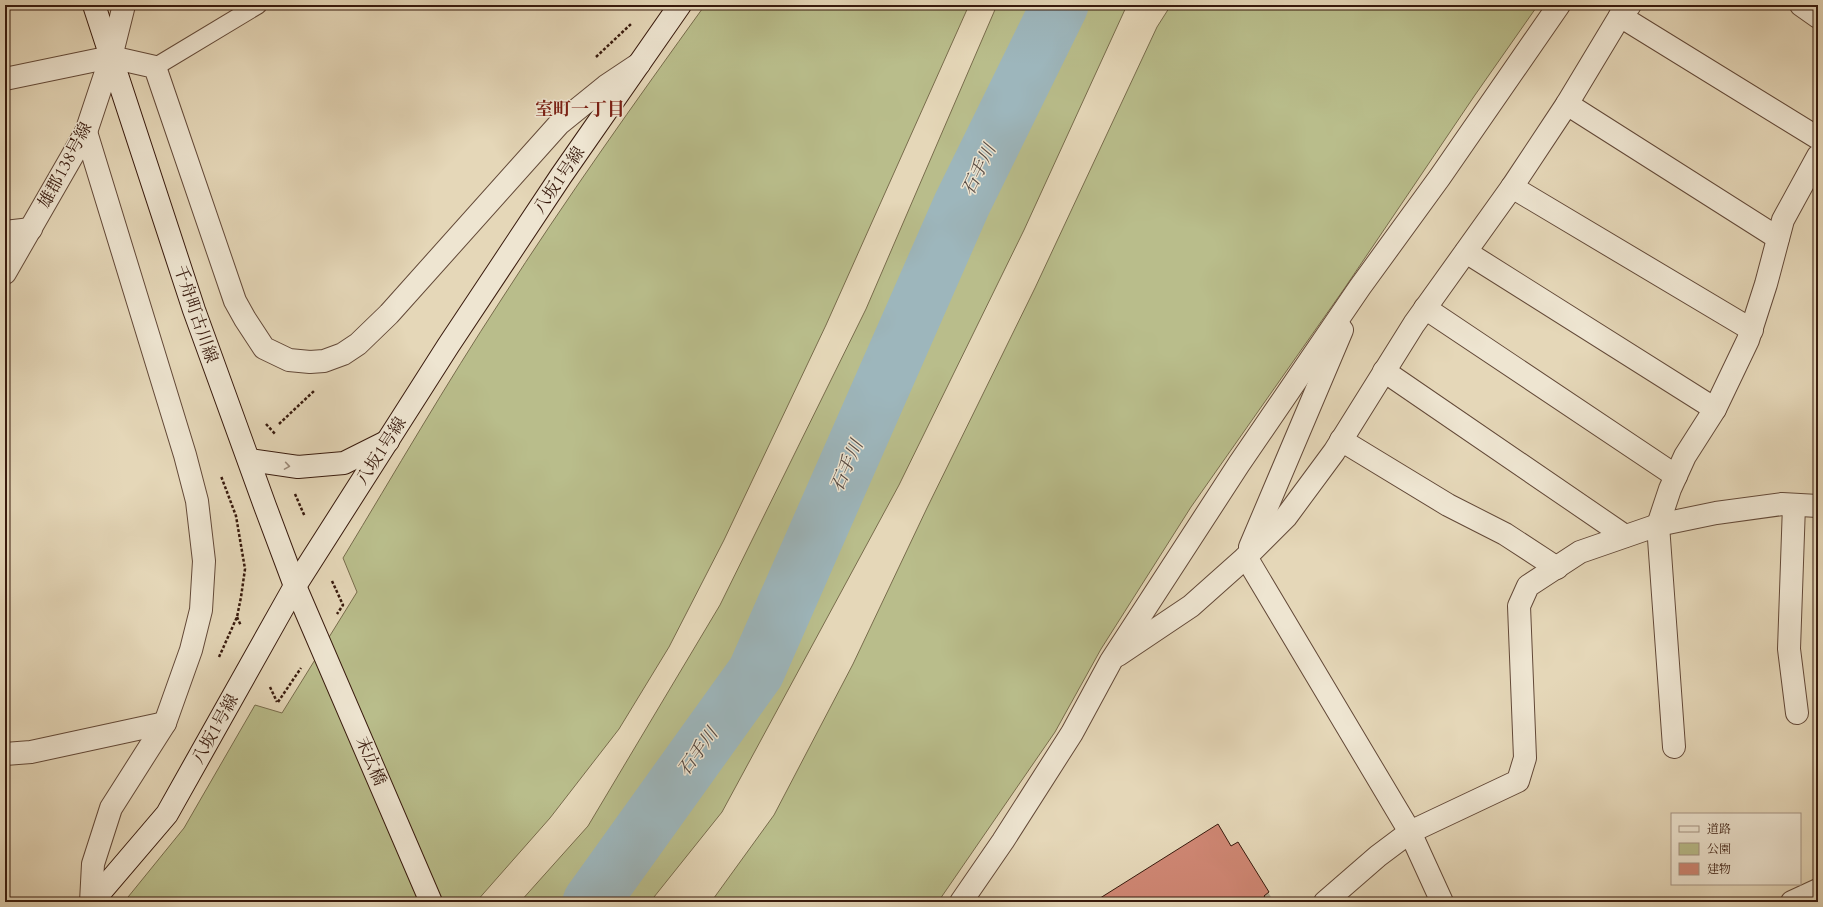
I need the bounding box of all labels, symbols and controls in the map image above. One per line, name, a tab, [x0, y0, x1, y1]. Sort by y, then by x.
district label: 室町一丁目	[535, 97, 625, 122]
street label: 雄郡138号線	[33, 118, 97, 212]
water label: 石手川	[956, 138, 1003, 200]
street label: 八坂1号線	[528, 142, 590, 218]
street label: 千舟町古川線	[169, 262, 223, 366]
street label: 八坂1号線	[350, 413, 412, 489]
water label: 石手川	[825, 434, 870, 496]
one-way arrow	[284, 461, 290, 470]
street label: 八坂1号線	[186, 690, 244, 768]
water label: 石手川	[672, 721, 725, 781]
street label: 末広橋	[350, 733, 392, 789]
legend	[1671, 813, 1801, 885]
text: 道路	[1707, 821, 1731, 837]
text: 公園	[1707, 841, 1731, 857]
text: 建物	[1707, 861, 1731, 877]

